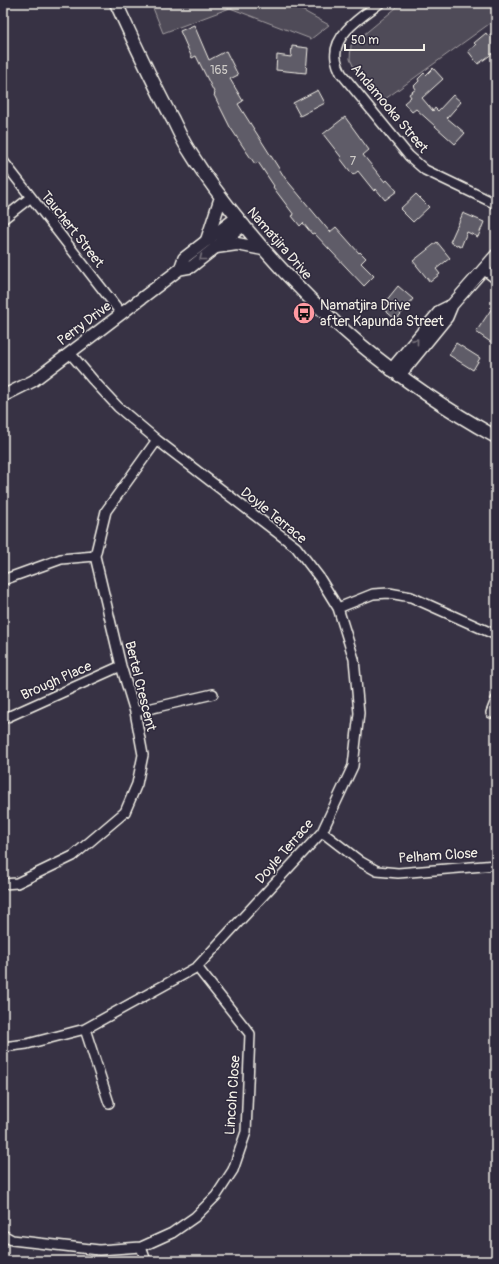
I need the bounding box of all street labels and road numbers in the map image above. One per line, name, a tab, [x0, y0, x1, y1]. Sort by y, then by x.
street label: Andamooka Street	[347, 60, 432, 157]
street label: Tauchert Street	[37, 188, 108, 271]
street label: Namatjira Drive	[244, 204, 316, 283]
street label: Perry Drive	[54, 297, 115, 349]
street label: Doyle Terrace	[237, 484, 310, 547]
street label: Bertel Crescent	[121, 639, 160, 733]
street label: Brough Place	[18, 657, 94, 704]
street label: Doyle Terrace	[252, 816, 317, 887]
street label: Pelham Close	[398, 844, 478, 867]
street label: Lincoln Close	[221, 1055, 244, 1135]

